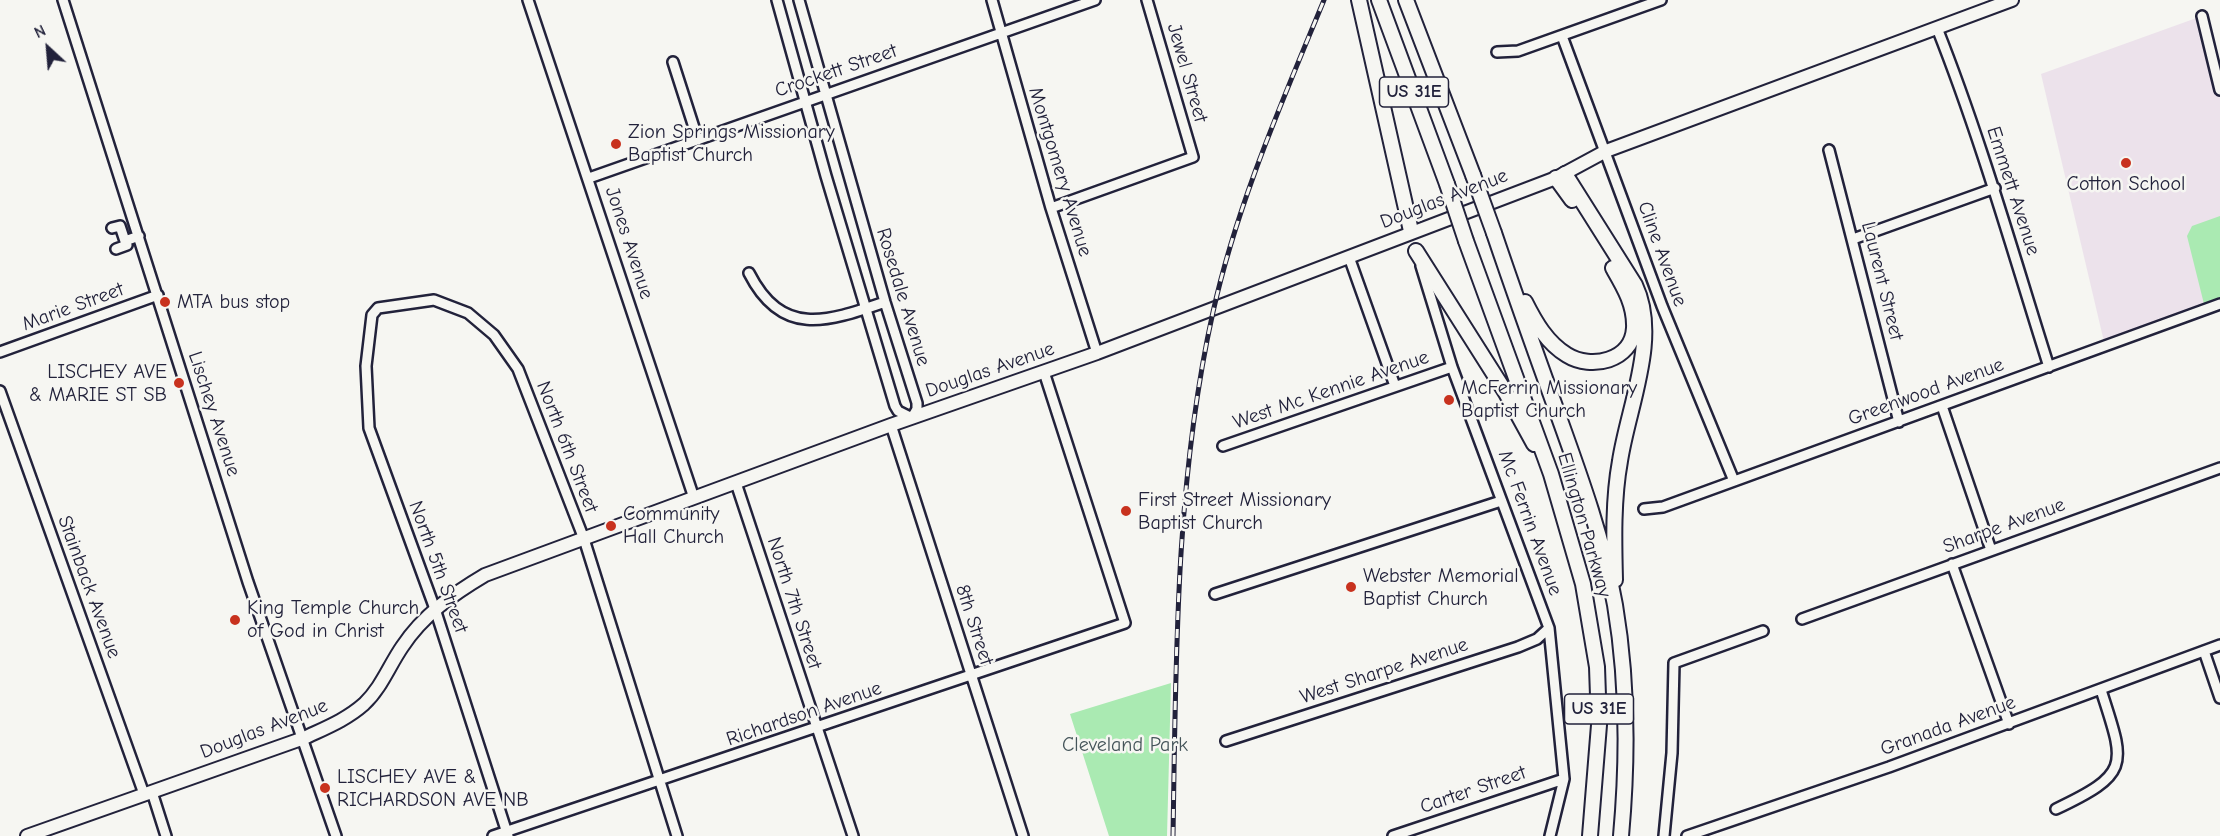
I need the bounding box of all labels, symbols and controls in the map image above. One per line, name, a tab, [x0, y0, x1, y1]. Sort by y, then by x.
north arrow	[18, 18, 78, 78]
text: N	[31, 21, 49, 42]
street label: Jewel Street	[1161, 21, 1213, 125]
street label: Crockett Street	[772, 39, 900, 103]
road number: US 31E	[1380, 77, 1448, 107]
street label: Montgomery Avenue	[1023, 84, 1097, 260]
place label: Zion Springs Missionary Baptist Church	[628, 120, 835, 167]
street label: Emmett Avenue	[1981, 123, 2045, 259]
marker: Zion Springs Missionary Baptist Church	[609, 137, 623, 151]
marker: Cotton School	[2119, 156, 2133, 170]
street label: Douglas Avenue	[1377, 164, 1511, 234]
place label: Cotton School	[2067, 172, 2185, 196]
street label: Jones Avenue	[600, 184, 658, 302]
street label: Cline Avenue	[1632, 198, 1692, 310]
street label: Laurent Street	[1856, 219, 1908, 343]
street label: Rosedale Avenue	[871, 225, 935, 369]
street label: Marie Street	[19, 278, 127, 336]
place label: MTA bus stop	[177, 290, 290, 314]
marker: MTA bus stop	[158, 295, 172, 309]
street label: Douglas Avenue	[922, 337, 1058, 403]
street label: West Mc Kennie Avenue	[1230, 345, 1432, 435]
street label: Lischey Avenue	[183, 349, 245, 479]
street label: Greenwood Avenue	[1845, 353, 2007, 431]
place label: LISCHEY AVE & MARIE ST SB	[29, 360, 167, 407]
marker: LISCHEY AVE & MARIE ST SB	[172, 376, 186, 390]
place label: McFerrin Missionary Baptist Church	[1461, 376, 1637, 423]
street label: North 6th Street	[531, 378, 603, 516]
marker: McFerrin Missionary Baptist Church	[1442, 393, 1456, 407]
street label: Mc Ferrin Avenue	[1493, 447, 1567, 599]
street label: Ellington Parkway	[1552, 450, 1616, 600]
place label: First Street Missionary Baptist Church	[1138, 488, 1331, 535]
street label: Sharpe Avenue	[1940, 493, 2068, 559]
street label: North 5th Street	[403, 498, 473, 636]
place label: Community Hall Church	[623, 502, 724, 549]
marker: First Street Missionary Baptist Church	[1119, 504, 1133, 518]
street label: Stainback Avenue	[52, 512, 126, 662]
marker: Community Hall Church	[604, 519, 618, 533]
street label: North 7th Street	[761, 534, 827, 672]
place label: Webster Memorial Baptist Church	[1363, 564, 1519, 611]
marker: Webster Memorial Baptist Church	[1344, 580, 1358, 594]
street label: 8th Street	[950, 582, 998, 668]
place label: King Temple Church of God in Christ	[247, 596, 419, 643]
marker: King Temple Church of God in Christ	[228, 613, 242, 627]
street label: West Sharpe Avenue	[1297, 633, 1471, 709]
street label: Richardson Avenue	[723, 676, 885, 752]
street label: Granada Avenue	[1877, 690, 2019, 762]
street label: Douglas Avenue	[197, 694, 331, 764]
road number: US 31E	[1564, 694, 1634, 724]
park label: Cleveland Park	[1062, 733, 1188, 757]
street label: Carter Street	[1417, 761, 1529, 819]
place label: LISCHEY AVE & RICHARDSON AVE NB	[337, 765, 529, 812]
marker: LISCHEY AVE & RICHARDSON AVE NB	[318, 781, 332, 795]

